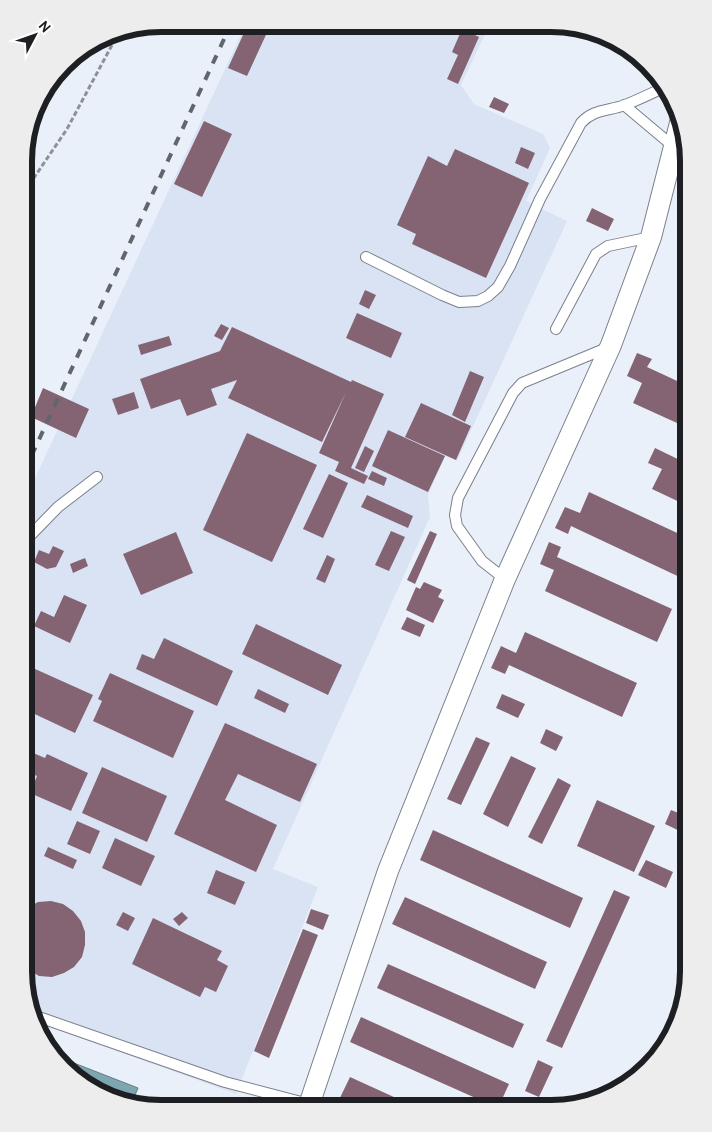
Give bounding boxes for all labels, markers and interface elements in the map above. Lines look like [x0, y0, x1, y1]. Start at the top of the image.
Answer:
north arrow [10, 10, 60, 60]
text: N [34, 18, 53, 37]

